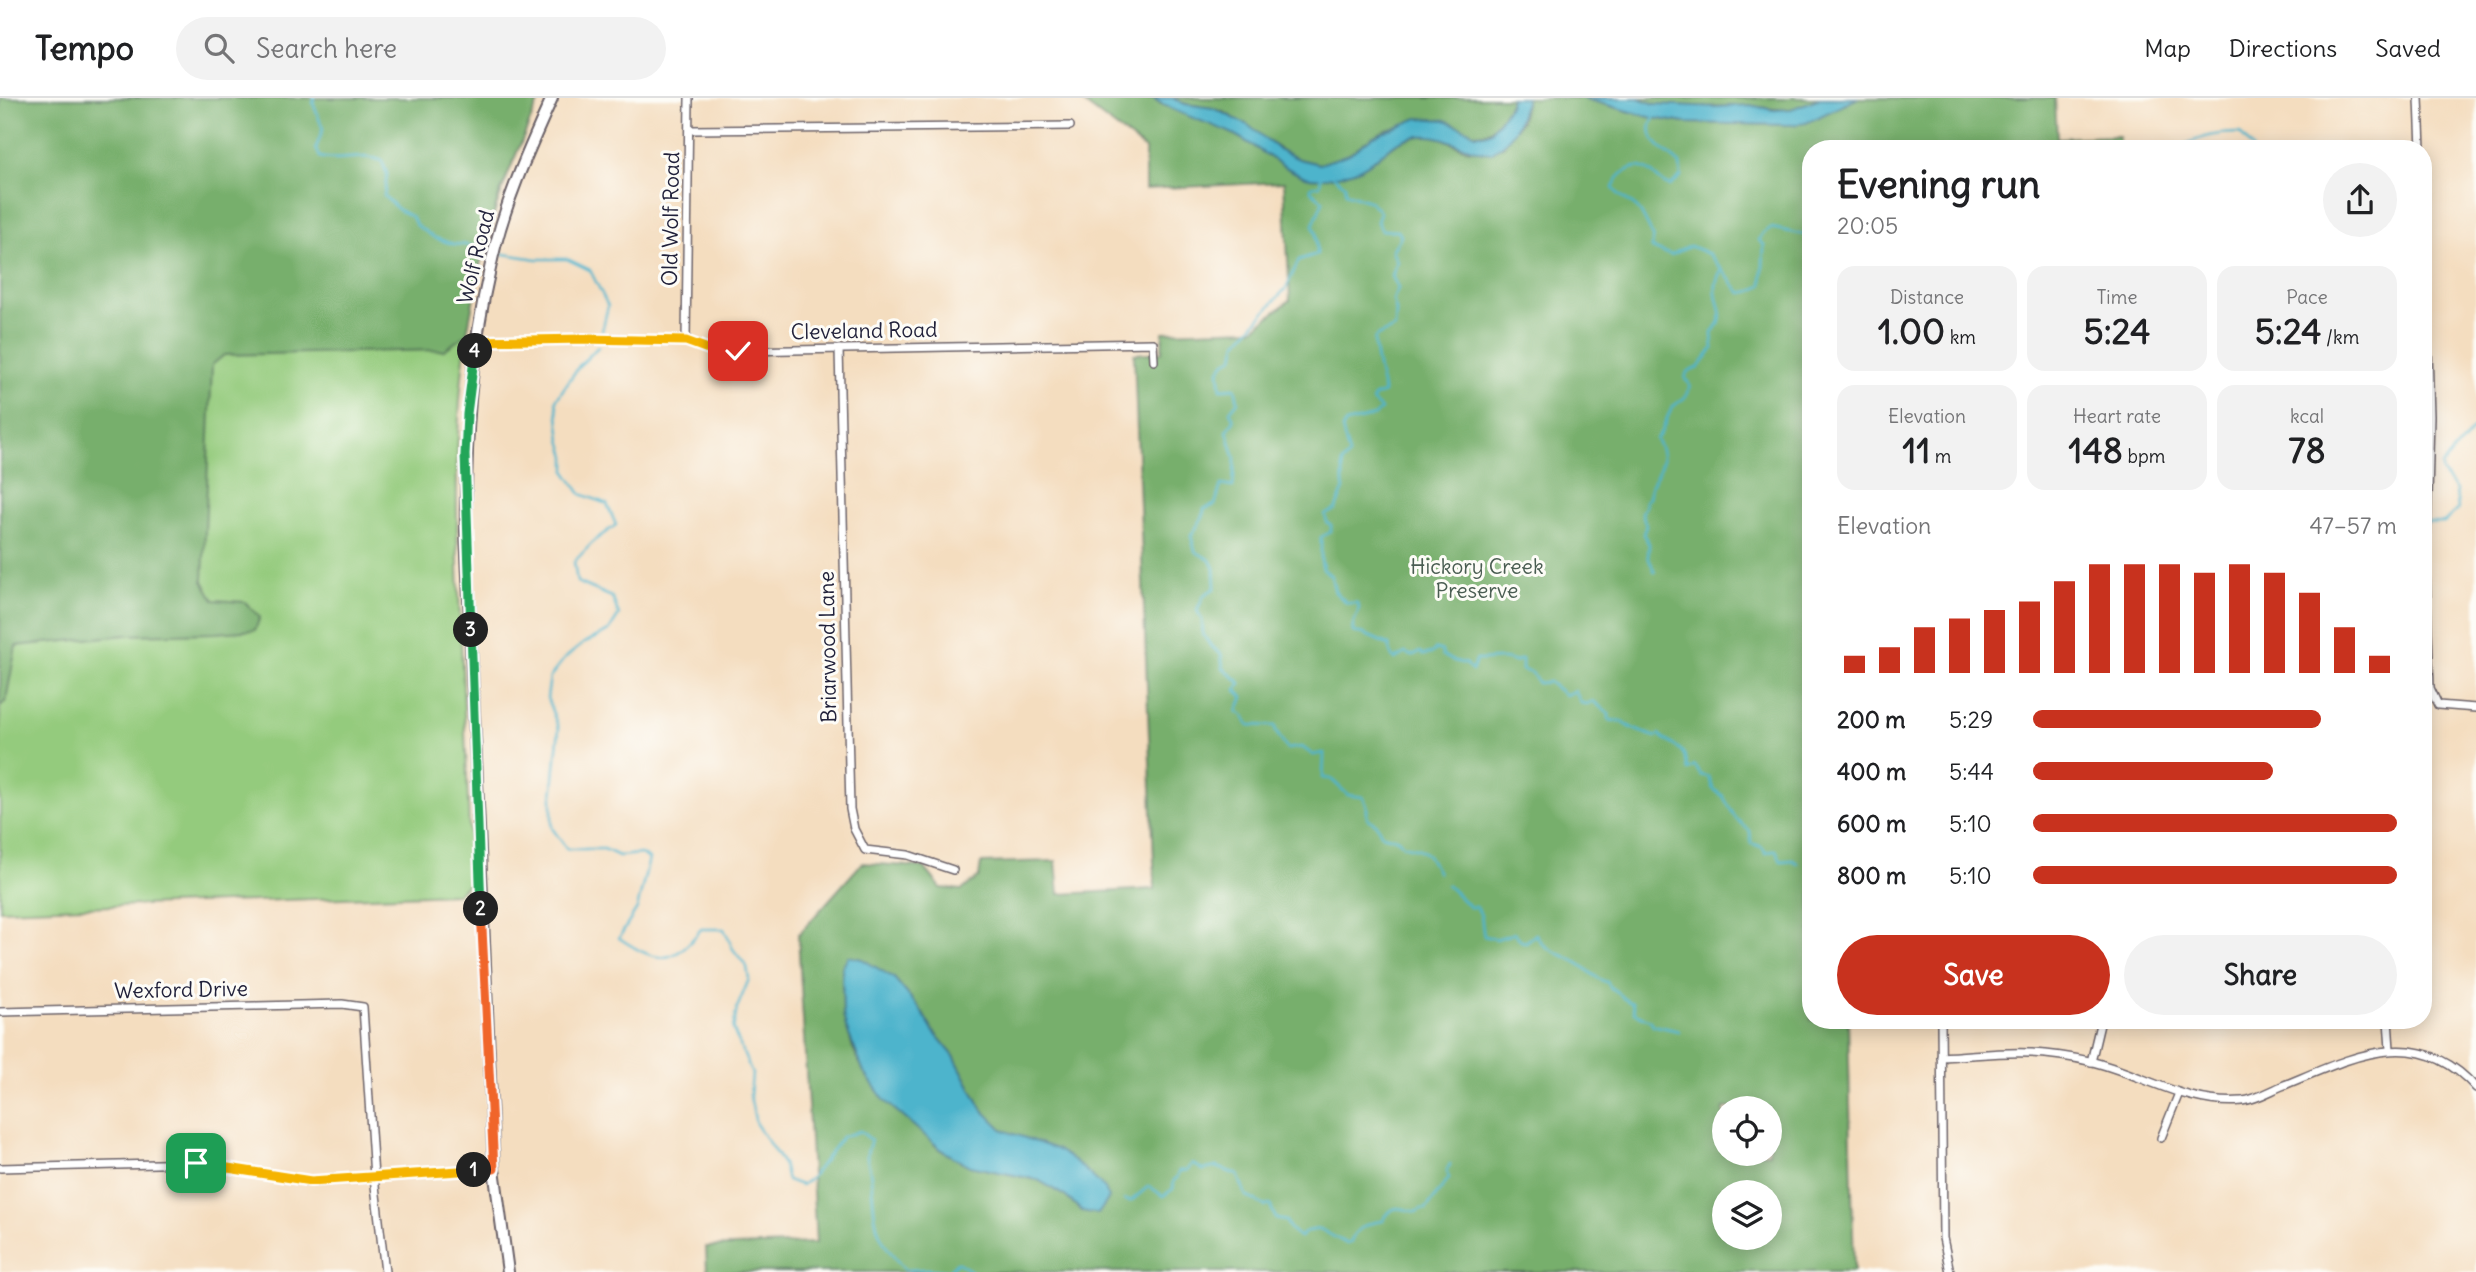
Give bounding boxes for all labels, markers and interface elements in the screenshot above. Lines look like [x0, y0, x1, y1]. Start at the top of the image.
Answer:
search box [176, 17, 666, 80]
text: Tempo [35, 27, 134, 69]
icon: search [200, 29, 238, 67]
text: Search here [256, 32, 397, 65]
text: Map [2144, 33, 2191, 63]
text: Directions [2229, 33, 2337, 63]
text: Saved [2375, 33, 2441, 63]
street label: Old Wolf Road [656, 152, 685, 286]
text: Evening run [1837, 161, 2040, 208]
button: share [2323, 163, 2397, 237]
street label: Wolf Road [451, 207, 500, 307]
text: 20:05 [1837, 211, 1898, 240]
text: Distance [1890, 285, 1964, 309]
text: Time [2096, 285, 2138, 309]
text: Pace [2286, 285, 2328, 309]
text: 1.00 [1878, 309, 1945, 353]
text: 5:24 [2084, 309, 2150, 353]
text: 5:24 [2255, 309, 2322, 353]
street label: Cleveland Road [790, 316, 938, 345]
pin [708, 321, 768, 381]
text: km [1945, 325, 1976, 349]
text: /km [2322, 325, 2359, 349]
icon: check [719, 332, 757, 370]
pin: 4 [458, 334, 492, 368]
text: 4 [469, 338, 480, 362]
text: Elevation [1888, 404, 1966, 428]
text: Heart rate [2073, 404, 2161, 428]
text: kcal [2290, 404, 2324, 428]
text: 11 [1903, 428, 1930, 472]
text: 148 [2069, 428, 2123, 472]
text: 78 [2288, 428, 2326, 472]
text: m [1930, 444, 1951, 468]
text: bpm [2123, 444, 2165, 468]
text: Elevation [1837, 511, 1931, 540]
text: 47–57 m [2309, 511, 2397, 540]
park label: Hickory Creek Preserve [1410, 553, 1544, 604]
street label: Briarwood Lane [813, 571, 842, 723]
pin: 3 [454, 612, 489, 648]
text: 3 [465, 617, 476, 641]
text: 200 m [1837, 705, 1906, 734]
text: 5:29 [1949, 705, 1993, 734]
text: 400 m [1837, 757, 1906, 786]
text: 5:44 [1949, 757, 1994, 786]
text: 600 m [1837, 809, 1906, 838]
text: 5:10 [1949, 809, 1992, 838]
text: 800 m [1837, 861, 1906, 890]
text: 5:10 [1949, 861, 1992, 890]
pin: 2 [463, 892, 498, 926]
text: 2 [475, 896, 486, 920]
button: Save [1837, 935, 2110, 1015]
button: Share [2124, 935, 2397, 1015]
street label: Wexford Drive [114, 975, 248, 1004]
map controls [1712, 1096, 1782, 1250]
button: locate [1712, 1096, 1782, 1166]
pin [166, 1133, 226, 1193]
icon: arrive [177, 1144, 215, 1182]
pin: 1 [456, 1152, 491, 1188]
text: 1 [470, 1157, 477, 1181]
button: layers [1712, 1180, 1782, 1250]

